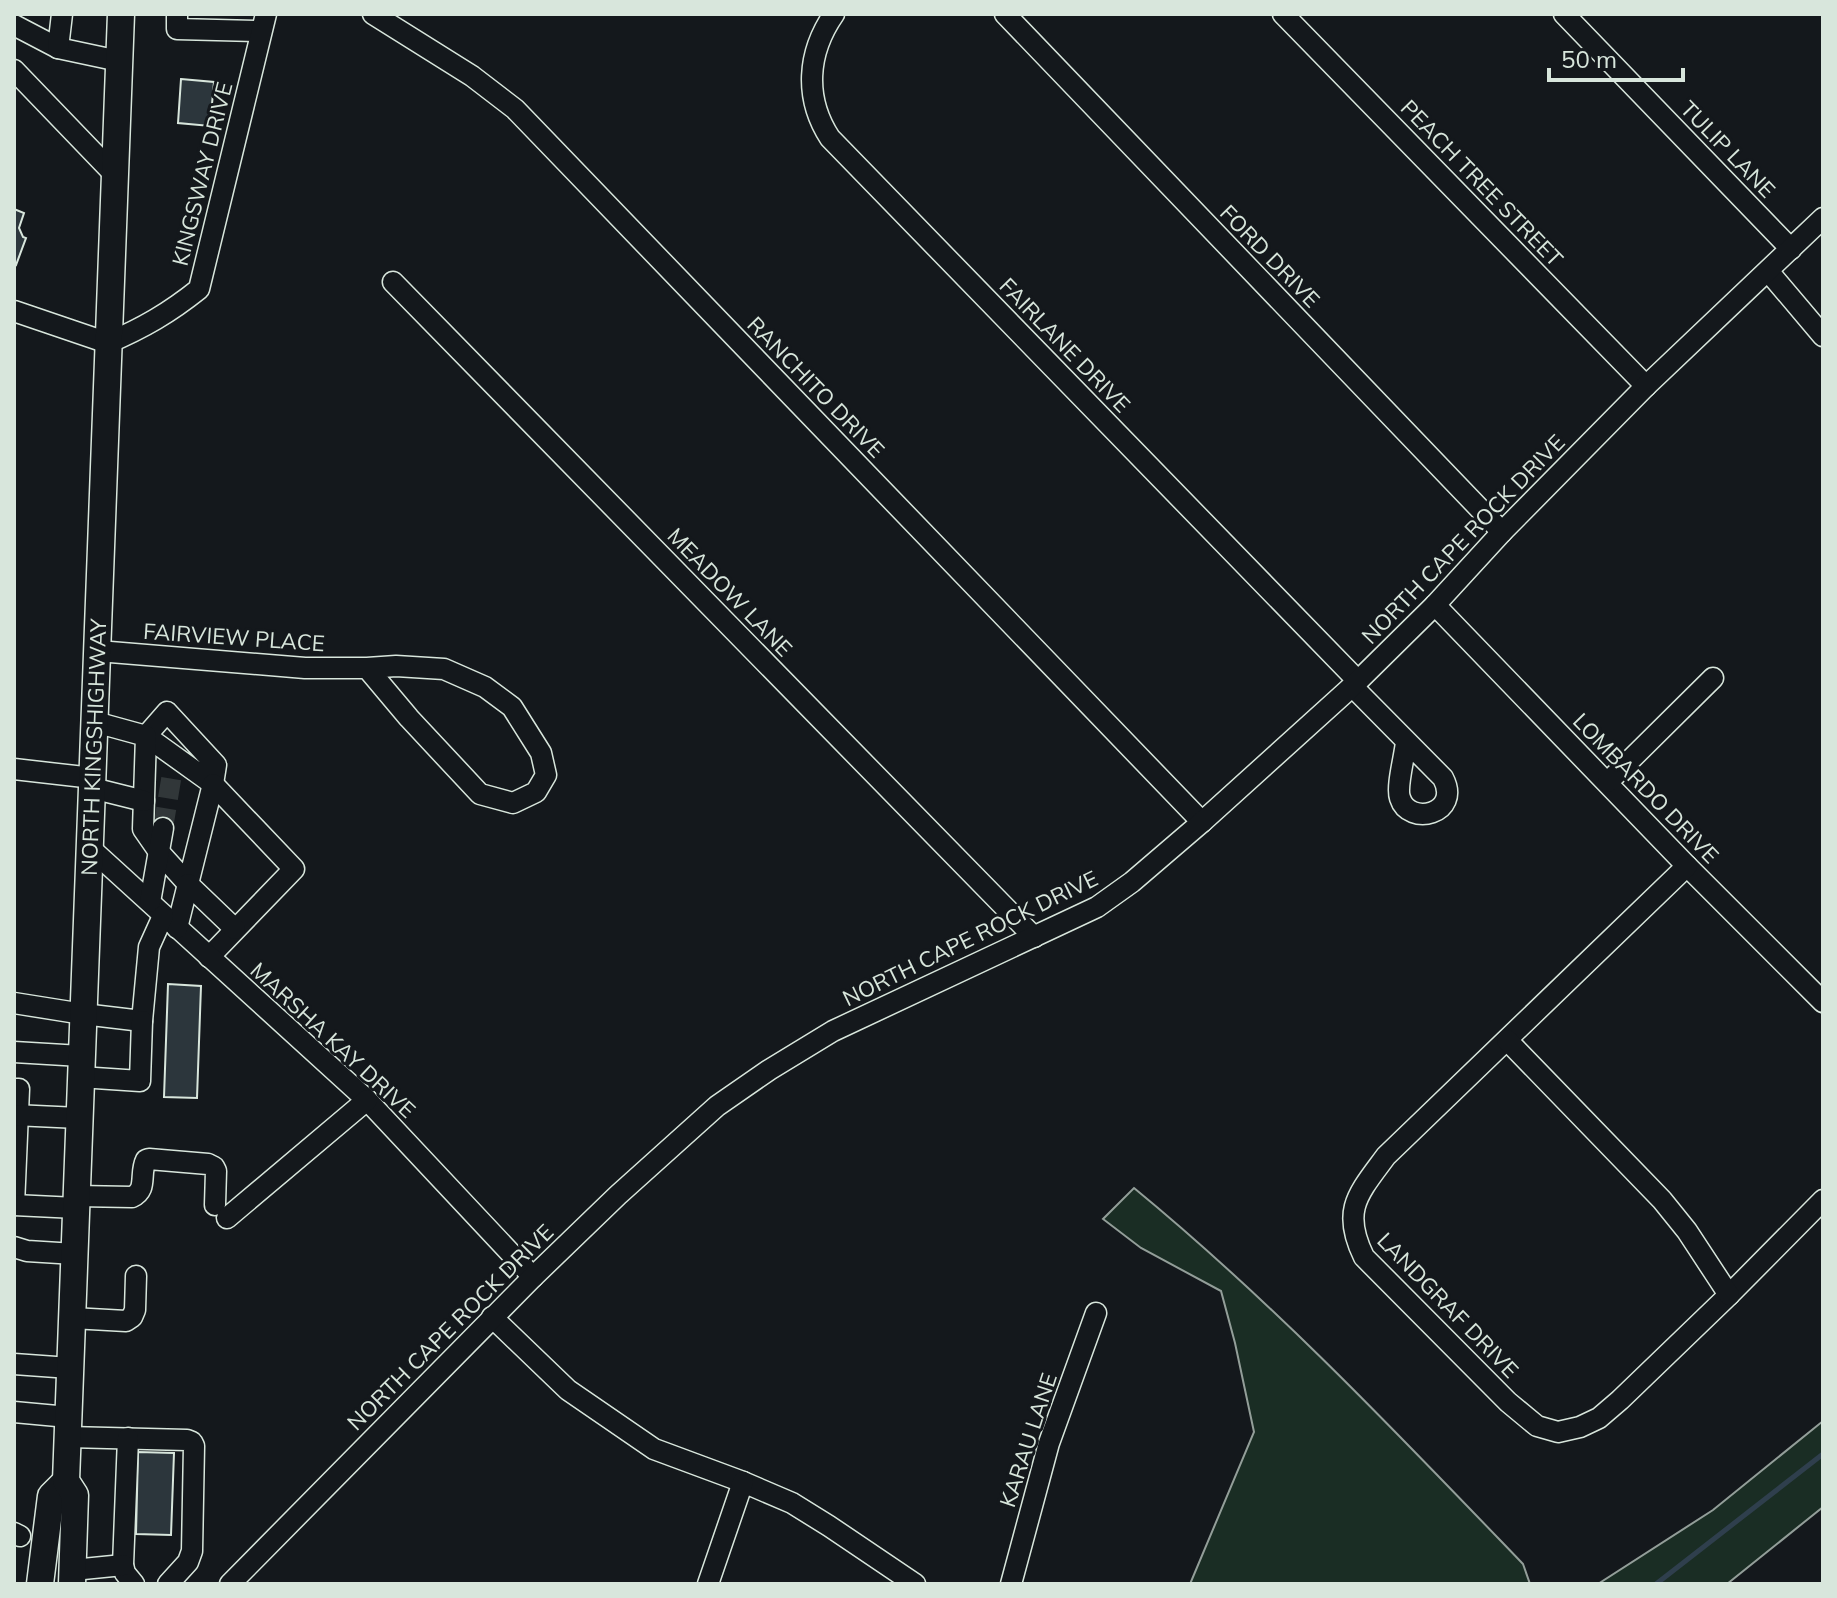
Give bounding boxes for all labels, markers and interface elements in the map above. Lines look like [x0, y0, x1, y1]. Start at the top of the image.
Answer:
scale bar [1549, 32, 1683, 82]
text: 50 m [1561, 44, 1617, 74]
street label: KINGSWAY DRIVE [166, 79, 238, 269]
street label: PEACH TREE STREET [1395, 94, 1569, 272]
street label: TULIP LANE [1675, 95, 1781, 203]
street label: FORD DRIVE [1214, 199, 1326, 313]
street label: FAIRLANE DRIVE [994, 272, 1136, 418]
street label: RANCHITO DRIVE [741, 310, 891, 464]
street label: NORTH CAPE ROCK DRIVE [1356, 428, 1570, 650]
street label: MEADOW LANE [662, 522, 798, 662]
street label: FAIRVIEW PLACE [142, 617, 326, 657]
street label: NORTH KINGSHIGHWAY [75, 618, 112, 876]
street label: LOMBARDO DRIVE [1567, 707, 1725, 869]
street label: NORTH CAPE ROCK DRIVE [838, 864, 1102, 1012]
street label: MARSHA KAY DRIVE [245, 956, 421, 1124]
street label: NORTH CAPE ROCK DRIVE [341, 1218, 559, 1436]
street label: LANDGRAF DRIVE [1371, 1226, 1525, 1384]
street label: KARAU LANE [993, 1369, 1063, 1511]

